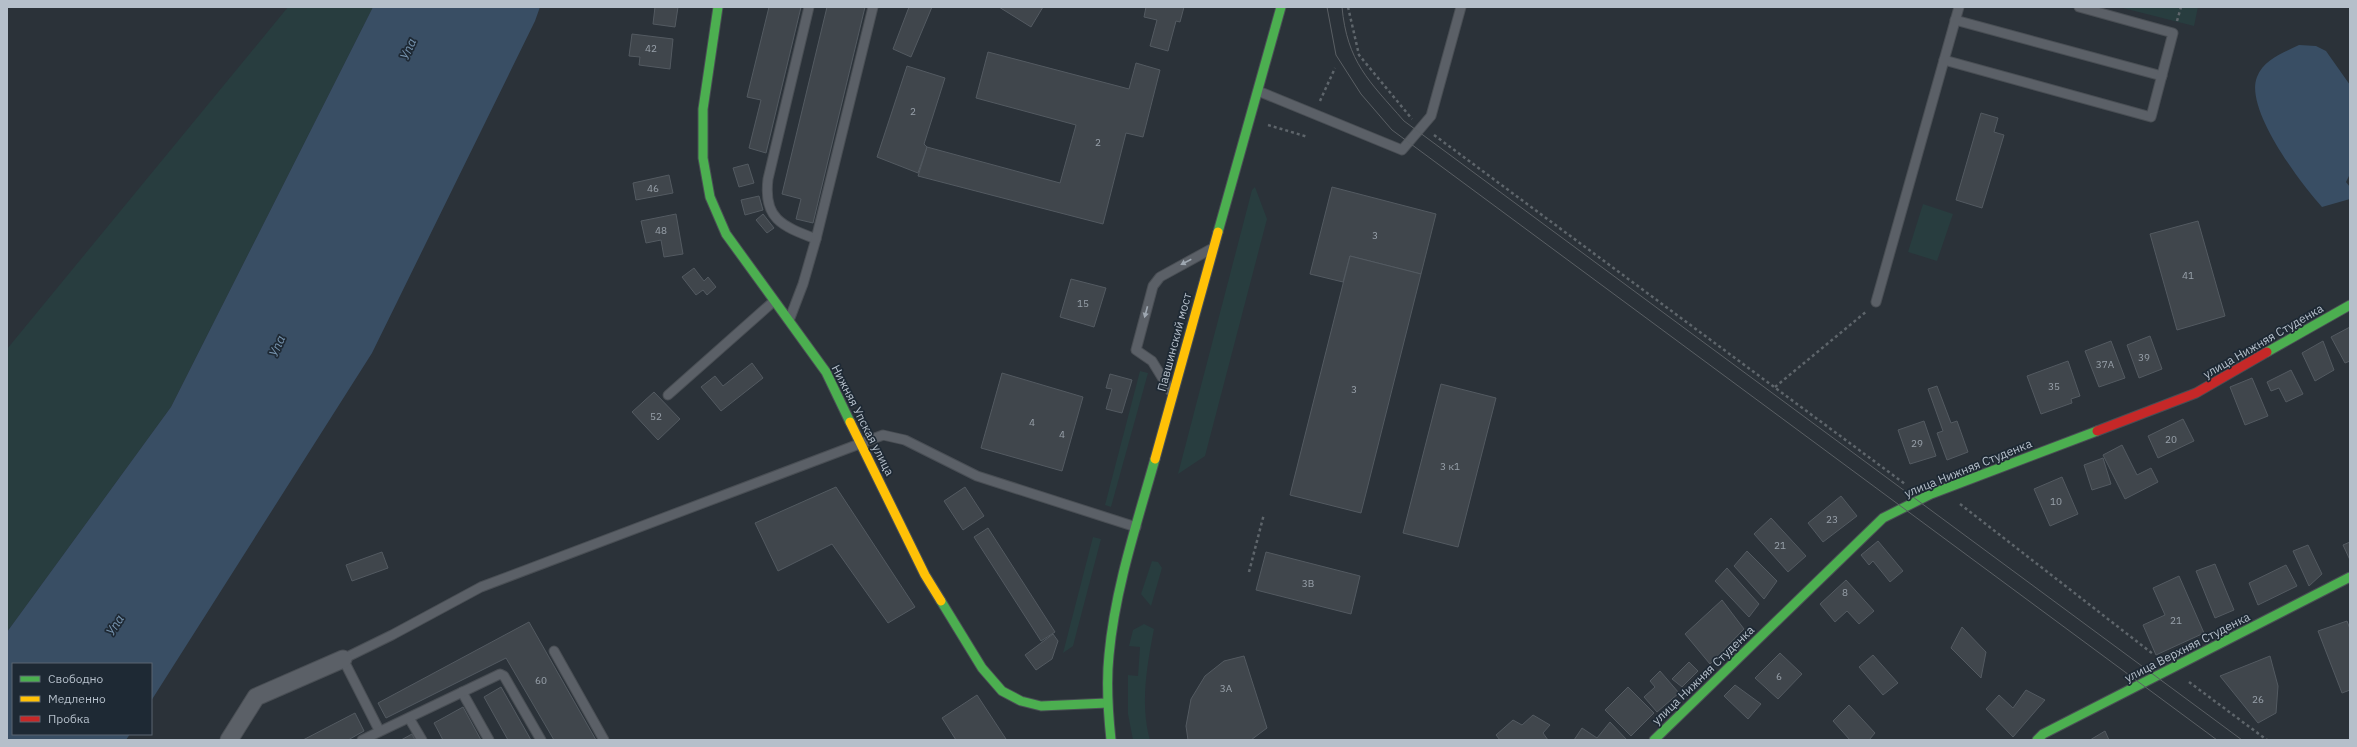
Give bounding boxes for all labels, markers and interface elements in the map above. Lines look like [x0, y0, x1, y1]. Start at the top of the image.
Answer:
water label: Упа [396, 36, 420, 62]
house number: 42 [645, 42, 657, 55]
house number: 2 [910, 105, 916, 118]
house number: 2 [1095, 136, 1101, 149]
house number: 46 [647, 182, 659, 195]
house number: 48 [655, 224, 667, 237]
house number: 3 [1372, 229, 1378, 242]
one-way arrow [1180, 259, 1191, 265]
house number: 41 [2182, 269, 2194, 282]
street label: Павшинский мост [1154, 291, 1194, 393]
house number: 15 [1077, 297, 1089, 310]
street label: улица Нижняя Cтуденкa [2200, 300, 2326, 382]
one-way arrow [1143, 306, 1149, 319]
water label: Упа [265, 333, 289, 359]
house number: 39 [2138, 351, 2150, 364]
house number: 37А [2096, 358, 2115, 371]
street label: Нижняя Упская улица [829, 362, 898, 479]
house number: 35 [2048, 380, 2060, 393]
house number: 3 [1351, 383, 1357, 396]
house number: 52 [650, 410, 662, 423]
house number: 4 [1029, 416, 1035, 429]
house number: 4 [1059, 428, 1065, 441]
house number: 20 [2165, 433, 2177, 446]
street label: улица Нижняя Cтуденкa [1902, 435, 2035, 501]
house number: 29 [1911, 437, 1923, 450]
house number: 3 к1 [1440, 460, 1460, 473]
house number: 10 [2050, 495, 2062, 508]
house number: 23 [1826, 513, 1838, 526]
house number: 21 [1774, 539, 1786, 552]
house number: 3В [1302, 577, 1314, 590]
house number: 8 [1842, 586, 1848, 599]
street label: улица Верхняя Студенка [2122, 609, 2253, 685]
water label: Упа [102, 611, 128, 639]
house number: 21 [2170, 614, 2182, 627]
street label: улица Нижняя Cтуденкa [1649, 622, 1758, 728]
legend [12, 663, 152, 735]
house number: 6 [1776, 670, 1782, 683]
text: Свободно [48, 671, 104, 686]
house number: 60 [535, 674, 547, 687]
house number: 3А [1220, 682, 1233, 695]
text: Медленно [48, 691, 106, 706]
house number: 26 [2252, 693, 2264, 706]
text: Пробка [48, 711, 90, 726]

